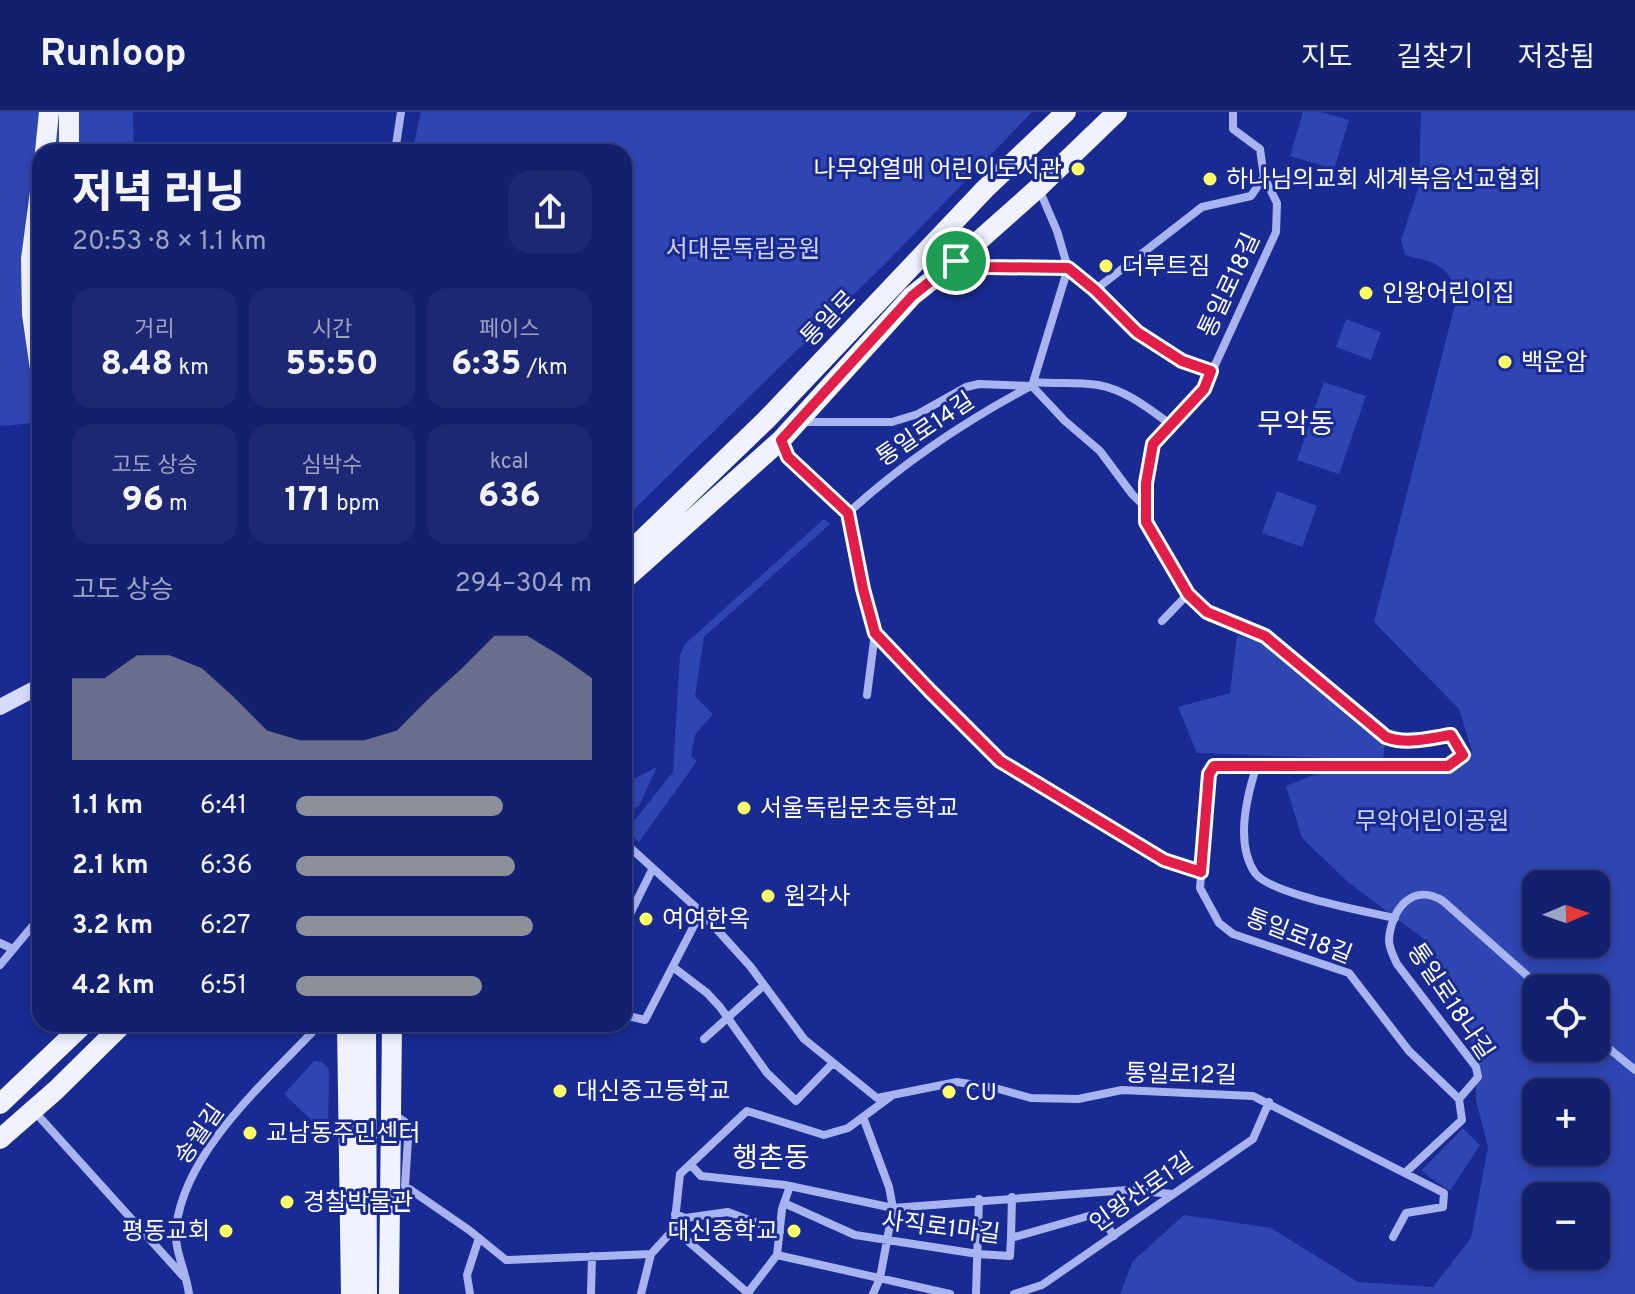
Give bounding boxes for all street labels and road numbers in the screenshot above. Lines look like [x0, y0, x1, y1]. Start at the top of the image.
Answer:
street label: 통일로18길 [1194, 229, 1268, 343]
street label: 통일로 [796, 285, 863, 354]
street label: 통일로14길 [871, 387, 981, 474]
street label: 통일로18길 [1241, 904, 1356, 972]
street label: 통일로18나길 [1399, 938, 1499, 1066]
street label: 통일로12길 [1125, 1060, 1237, 1092]
street label: 송월길 [169, 1099, 232, 1171]
street label: 인왕산로1길 [1085, 1147, 1200, 1240]
street label: 사직로1마길 [880, 1207, 1002, 1251]

